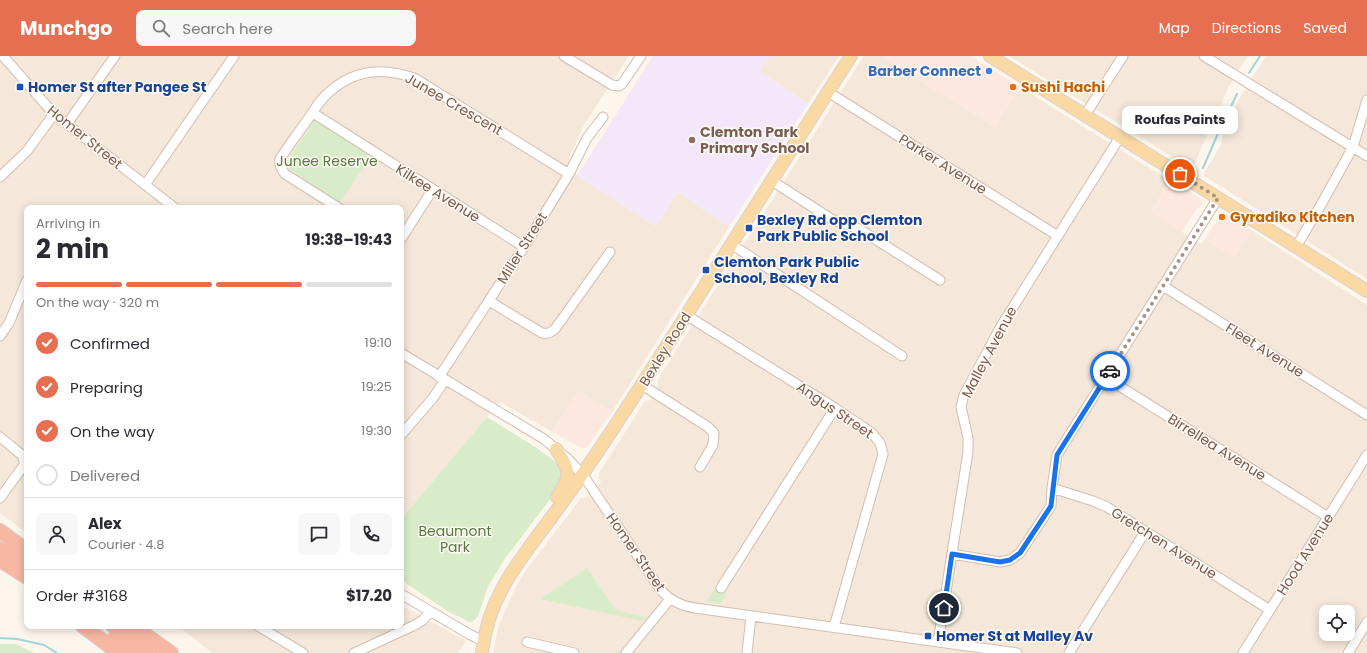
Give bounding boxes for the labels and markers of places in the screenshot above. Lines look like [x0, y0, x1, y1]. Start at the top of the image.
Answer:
place label: Barber Connect [868, 61, 981, 81]
marker: Barber Connect [984, 66, 994, 76]
place label: Homer St after Pangee St [28, 77, 207, 97]
place label: Sushi Hachi [1021, 77, 1105, 97]
marker: Homer St after Pangee St [15, 82, 25, 92]
marker: Sushi Hachi [1008, 82, 1018, 92]
callout: Roufas Paints [1122, 106, 1238, 134]
place label: Clemton Park Primary School [700, 122, 809, 158]
marker: Clemton Park Primary School [687, 135, 697, 145]
pin [1163, 157, 1197, 191]
place label: Gyradiko Kitchen [1230, 207, 1355, 227]
place label: Bexley Rd opp Clemton Park Public School [757, 210, 922, 246]
marker: Gyradiko Kitchen [1217, 212, 1227, 222]
marker: Bexley Rd opp Clemton Park Public School [744, 223, 754, 233]
place label: Clemton Park Public School, Bexley Rd [714, 252, 860, 288]
marker: Clemton Park Public School, Bexley Rd [701, 265, 711, 275]
pin [927, 591, 961, 625]
place label: Homer St at Malley Av [936, 626, 1093, 646]
marker: Homer St at Malley Av [923, 631, 933, 641]

